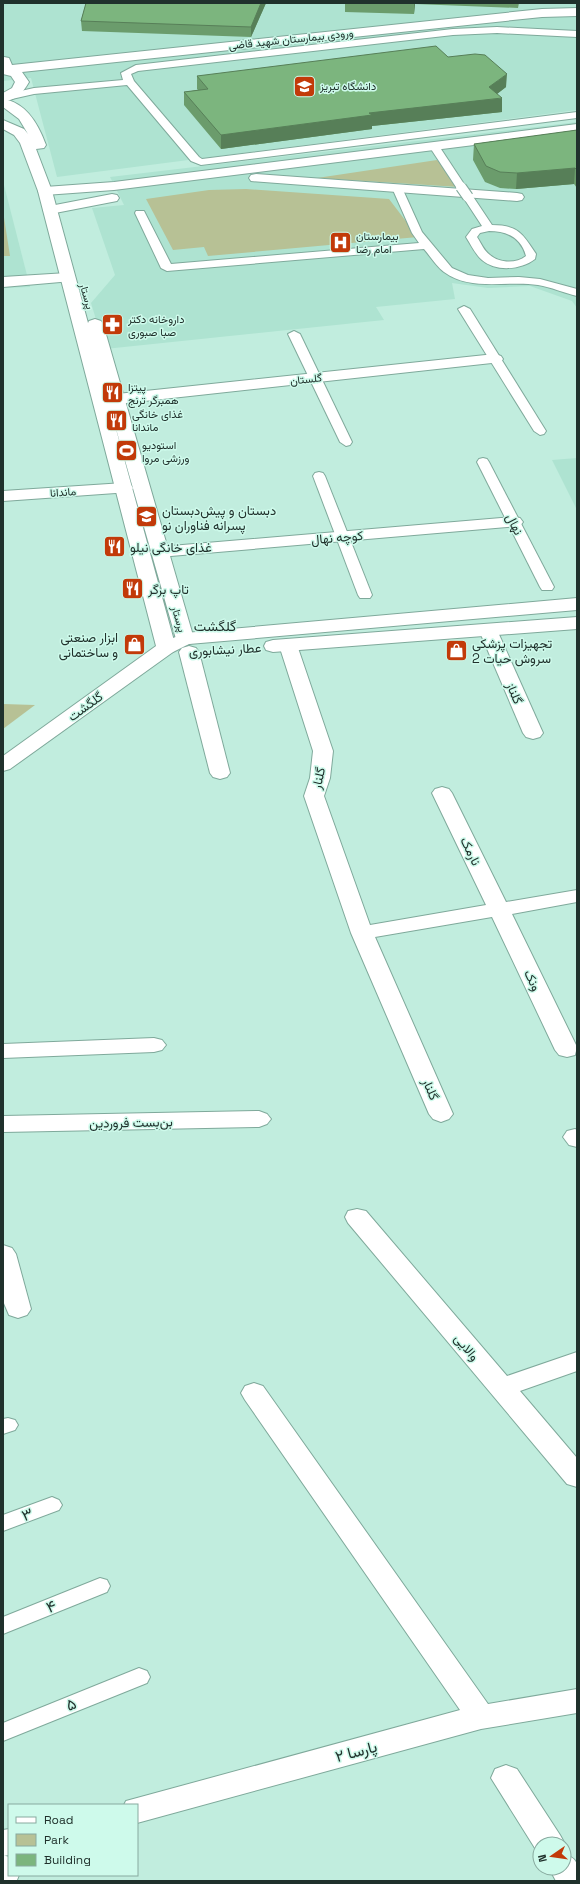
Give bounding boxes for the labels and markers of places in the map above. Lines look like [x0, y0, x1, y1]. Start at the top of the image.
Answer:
school or university icon: دانشگاه تبریز [292, 73, 318, 99]
place label: دانشگاه تبریز [319, 79, 376, 93]
hospital icon: بیمارستان امام رضا [327, 229, 353, 255]
place label: بیمارستان امام رضا [356, 229, 399, 257]
pharmacy icon: داروخانه دکتر صبا صبوری [100, 312, 126, 338]
place label: داروخانه دکتر صبا صبوری [127, 312, 184, 339]
restaurant icon: پیتزا همبرگر ترنج [99, 380, 125, 406]
place label: پیتزا همبرگر ترنج [128, 380, 179, 408]
restaurant icon: غذای خانگی ماندانا [104, 407, 130, 433]
place label: غذای خانگی ماندانا [132, 407, 183, 434]
sports icon: استودیو ورزشی مروا [113, 438, 139, 464]
place label: استودیو ورزشی مروا [142, 438, 190, 465]
place label: دبستان و پیش‌دبستان پسرانه فناوران نو [162, 502, 276, 535]
school or university icon: دبستان و پیش‌دبستان پسرانه فناوران نو [134, 504, 160, 530]
restaurant icon: غذای خانگی نیلو [101, 534, 127, 560]
place label: غذای خانگی نیلو [130, 539, 212, 556]
restaurant icon: تاپ برگر [119, 576, 145, 602]
place label: تاپ برگر [147, 581, 189, 599]
place label: ابزار صنعتی و ساختمانی [59, 629, 118, 661]
shop icon: ابزار صنعتی و ساختمانی [121, 631, 147, 657]
place label: تجهیزات پزشکی سروش حیات 2 [472, 635, 552, 667]
shop icon: تجهیزات پزشکی سروش حیات 2 [444, 637, 470, 663]

